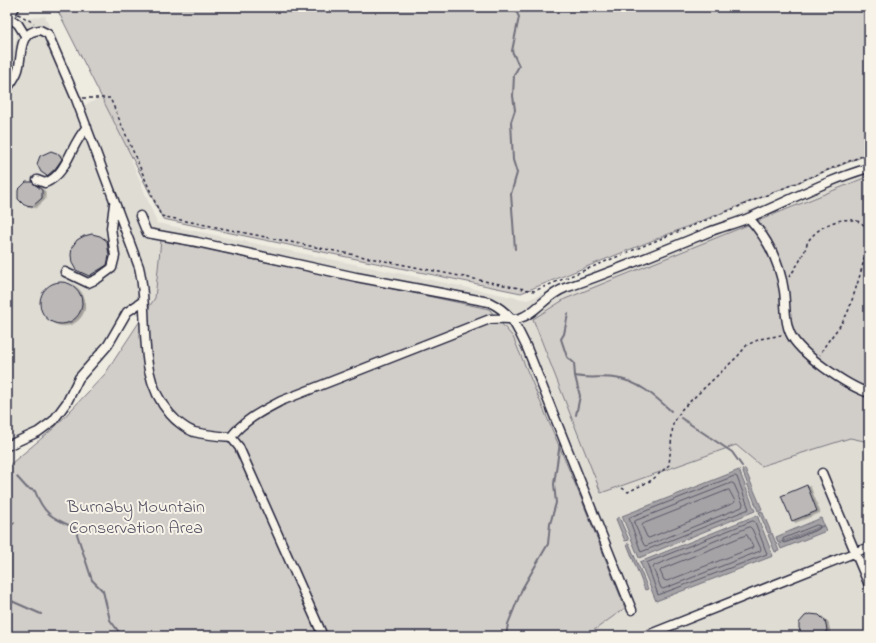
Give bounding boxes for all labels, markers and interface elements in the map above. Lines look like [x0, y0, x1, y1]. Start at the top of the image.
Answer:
park label: Burnaby Mountain Conservation Area [66, 495, 205, 542]

